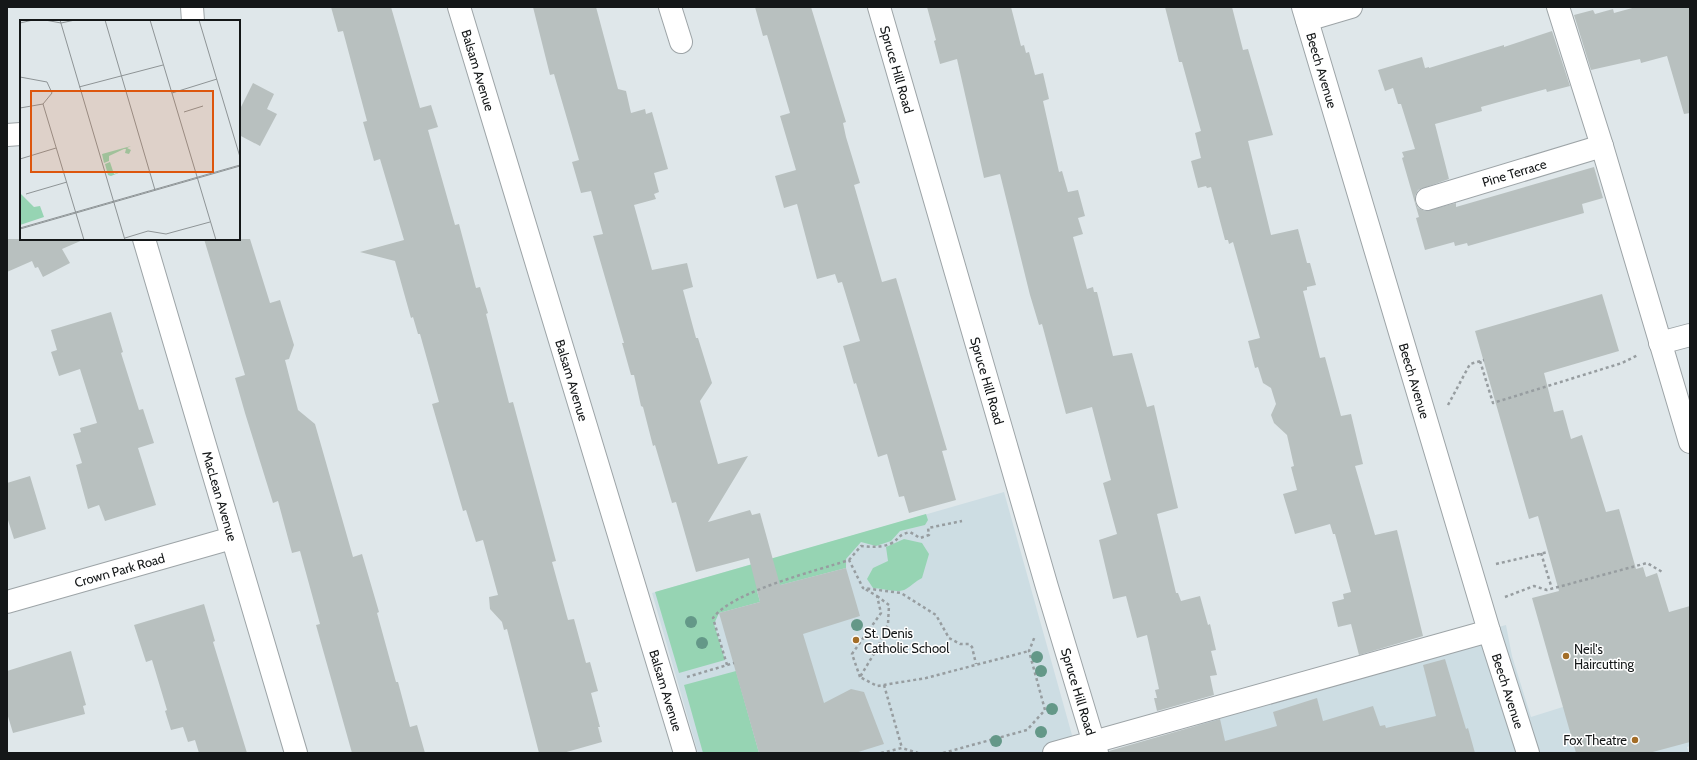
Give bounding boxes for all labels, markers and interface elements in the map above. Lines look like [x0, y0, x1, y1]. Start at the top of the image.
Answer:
inset map [20, 20, 240, 240]
street label: Spruce Hill Road [877, 24, 917, 115]
street label: Balsam Avenue [458, 27, 498, 113]
street label: Beech Avenue [1303, 30, 1341, 110]
street label: Pine Terrace [1480, 155, 1549, 190]
street label: Spruce Hill Road [967, 335, 1007, 426]
street label: Balsam Avenue [552, 338, 592, 423]
street label: Beech Avenue [1396, 341, 1433, 421]
street label: MacLean Avenue [199, 449, 241, 543]
street label: Crown Park Road [73, 550, 167, 590]
place label: St. Denis Catholic School [864, 625, 949, 656]
marker: St. Denis Catholic School [851, 635, 861, 645]
place label: Neil's Haircutting [1574, 641, 1634, 672]
street label: Spruce Hill Road [1058, 646, 1099, 737]
street label: Balsam Avenue [646, 648, 686, 733]
street label: Beech Avenue [1489, 651, 1528, 731]
marker: Neil's Haircutting [1561, 651, 1571, 661]
place label: Fox Theatre [1563, 732, 1627, 748]
marker: Fox Theatre [1630, 735, 1640, 745]

